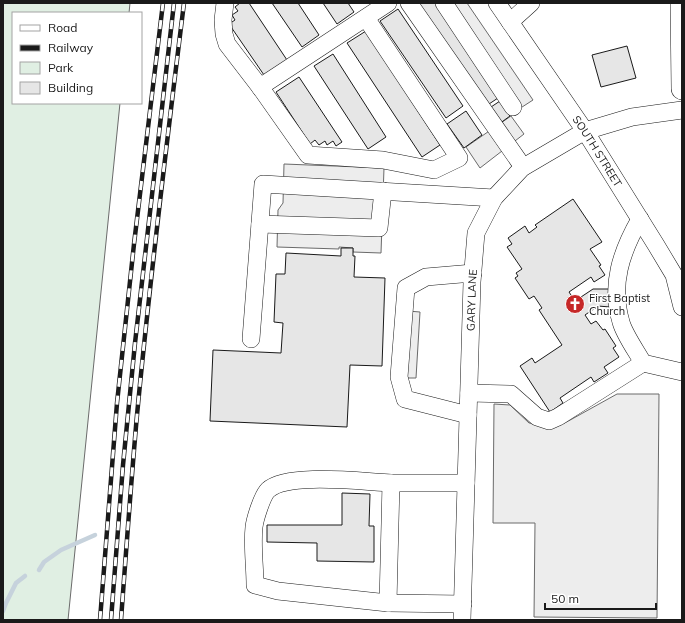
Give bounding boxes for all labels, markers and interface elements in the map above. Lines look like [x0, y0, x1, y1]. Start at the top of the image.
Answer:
legend [12, 12, 142, 104]
text: Road [48, 20, 77, 35]
text: Railway [48, 40, 94, 55]
text: Park [48, 60, 74, 75]
text: Building [48, 80, 93, 95]
street label: SOUTH STREET [569, 113, 625, 190]
street label: GARY LANE [464, 269, 480, 331]
place label: First Baptist Church [589, 291, 650, 318]
church icon: First Baptist Church [564, 293, 586, 315]
scale bar [545, 585, 656, 611]
text: 50 m [551, 591, 579, 606]

